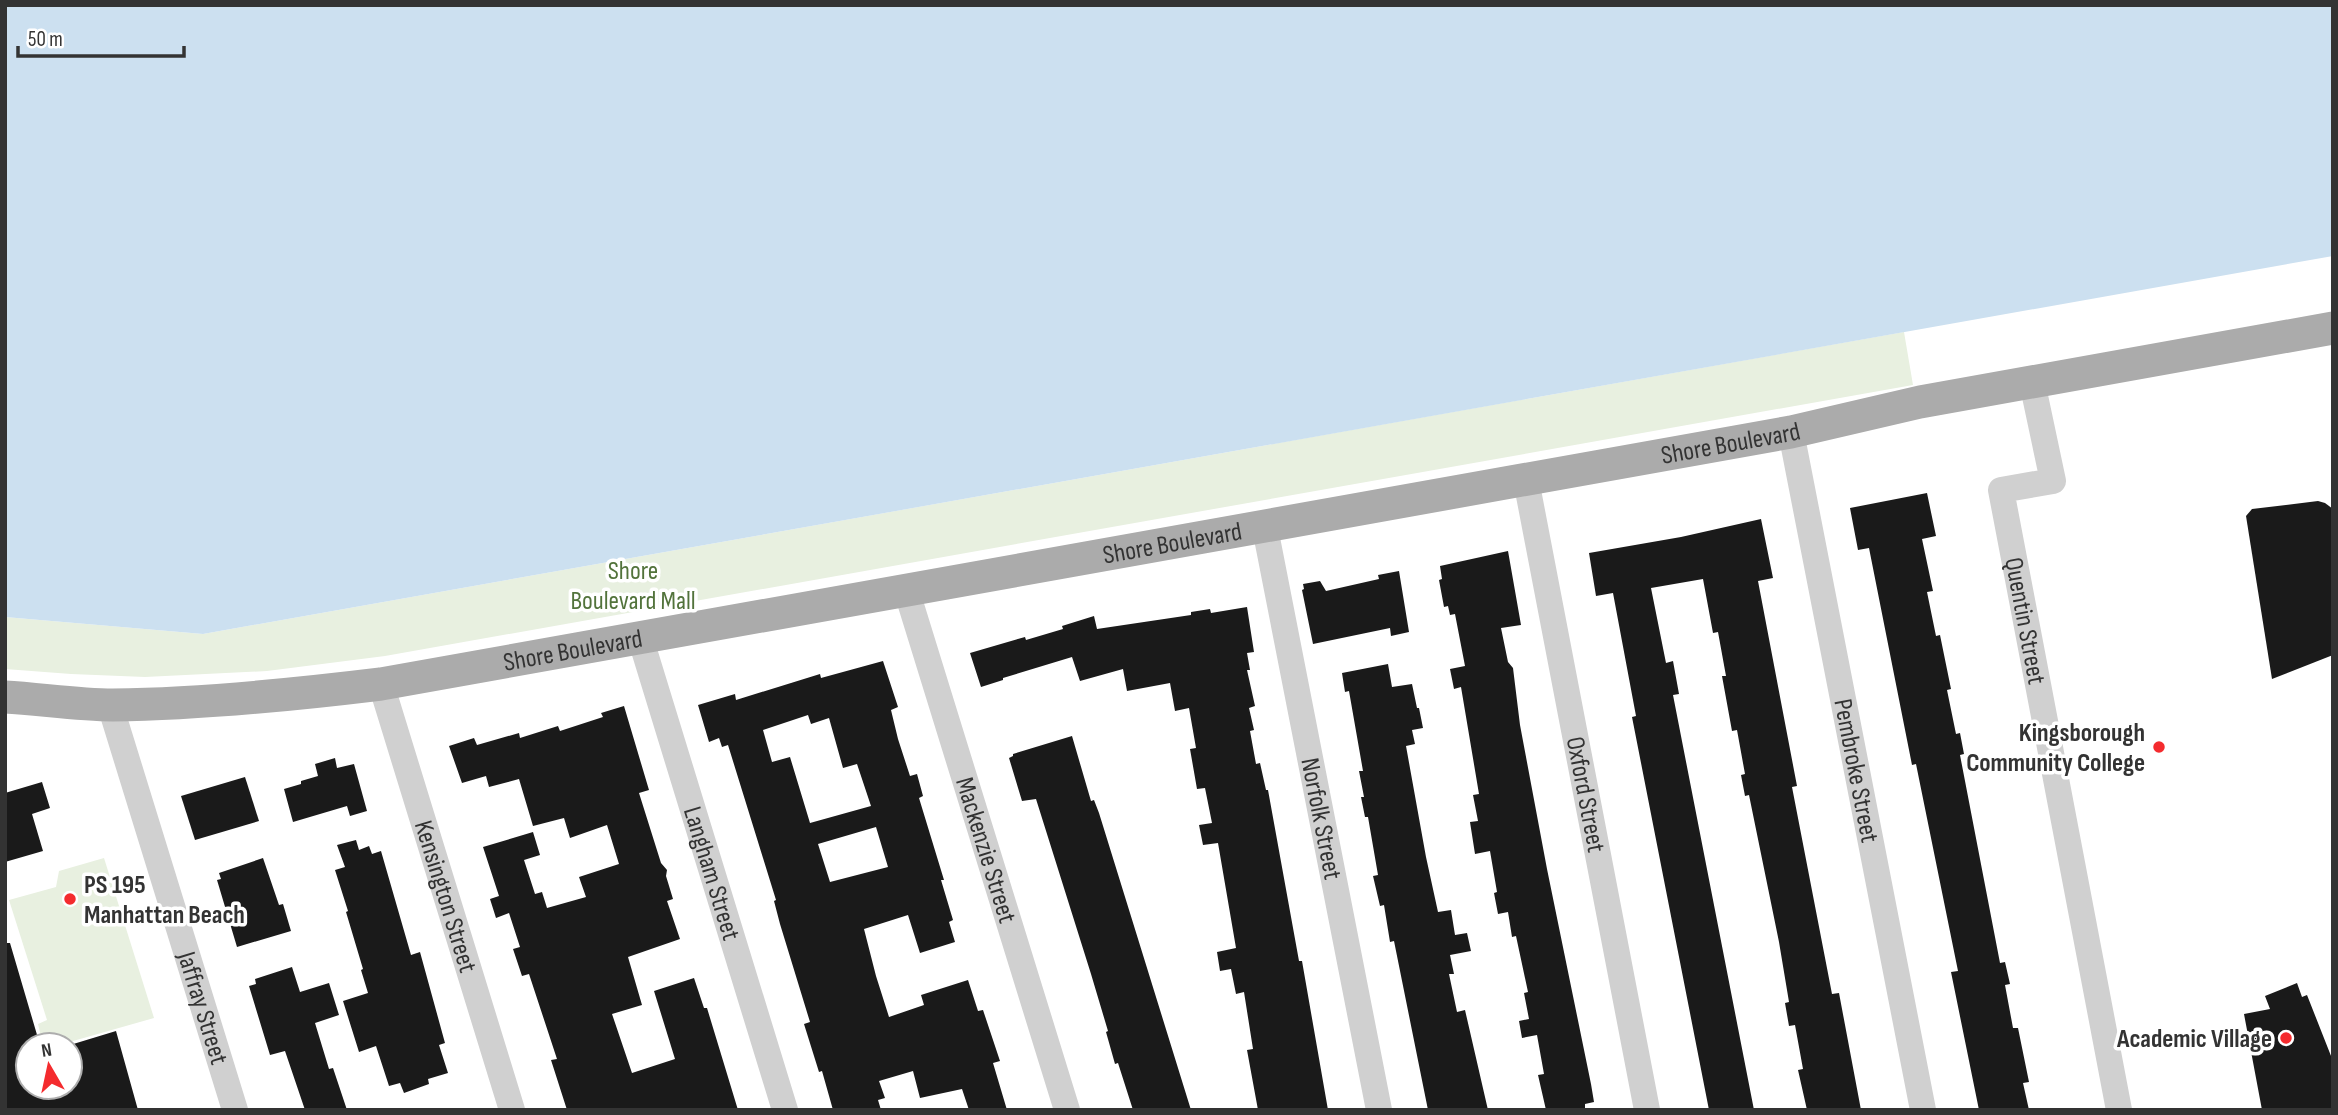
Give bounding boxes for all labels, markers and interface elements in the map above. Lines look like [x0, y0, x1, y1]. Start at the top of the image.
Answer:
scale bar [18, 14, 184, 58]
text: 50 m [28, 27, 63, 52]
street label: Shore Boulevard [1659, 416, 1803, 472]
street label: Shore Boulevard [1100, 516, 1244, 572]
street label: Quentin Street [1997, 555, 2052, 687]
park label: Shore Boulevard Mall [570, 556, 696, 617]
street label: Shore Boulevard [501, 624, 645, 679]
street label: Pembroke Street [1826, 696, 1885, 846]
place label: Kingsborough Community College [1966, 718, 2145, 779]
street label: Oxford Street [1559, 734, 1611, 855]
marker: Kingsborough Community College [2151, 739, 2167, 755]
street label: Norfolk Street [1293, 755, 1348, 882]
street label: Mackenzie Street [948, 774, 1022, 927]
street label: Langham Street [676, 803, 746, 944]
street label: Kensington Street [407, 817, 483, 976]
place label: PS 195 Manhattan Beach [84, 870, 245, 931]
marker: PS 195 Manhattan Beach [62, 891, 78, 907]
street label: Jaffray Street [170, 947, 234, 1069]
place label: Academic Village [2116, 1024, 2272, 1055]
marker: Academic Village [2278, 1030, 2294, 1046]
north arrow [14, 1031, 84, 1101]
text: N [40, 1039, 53, 1063]

